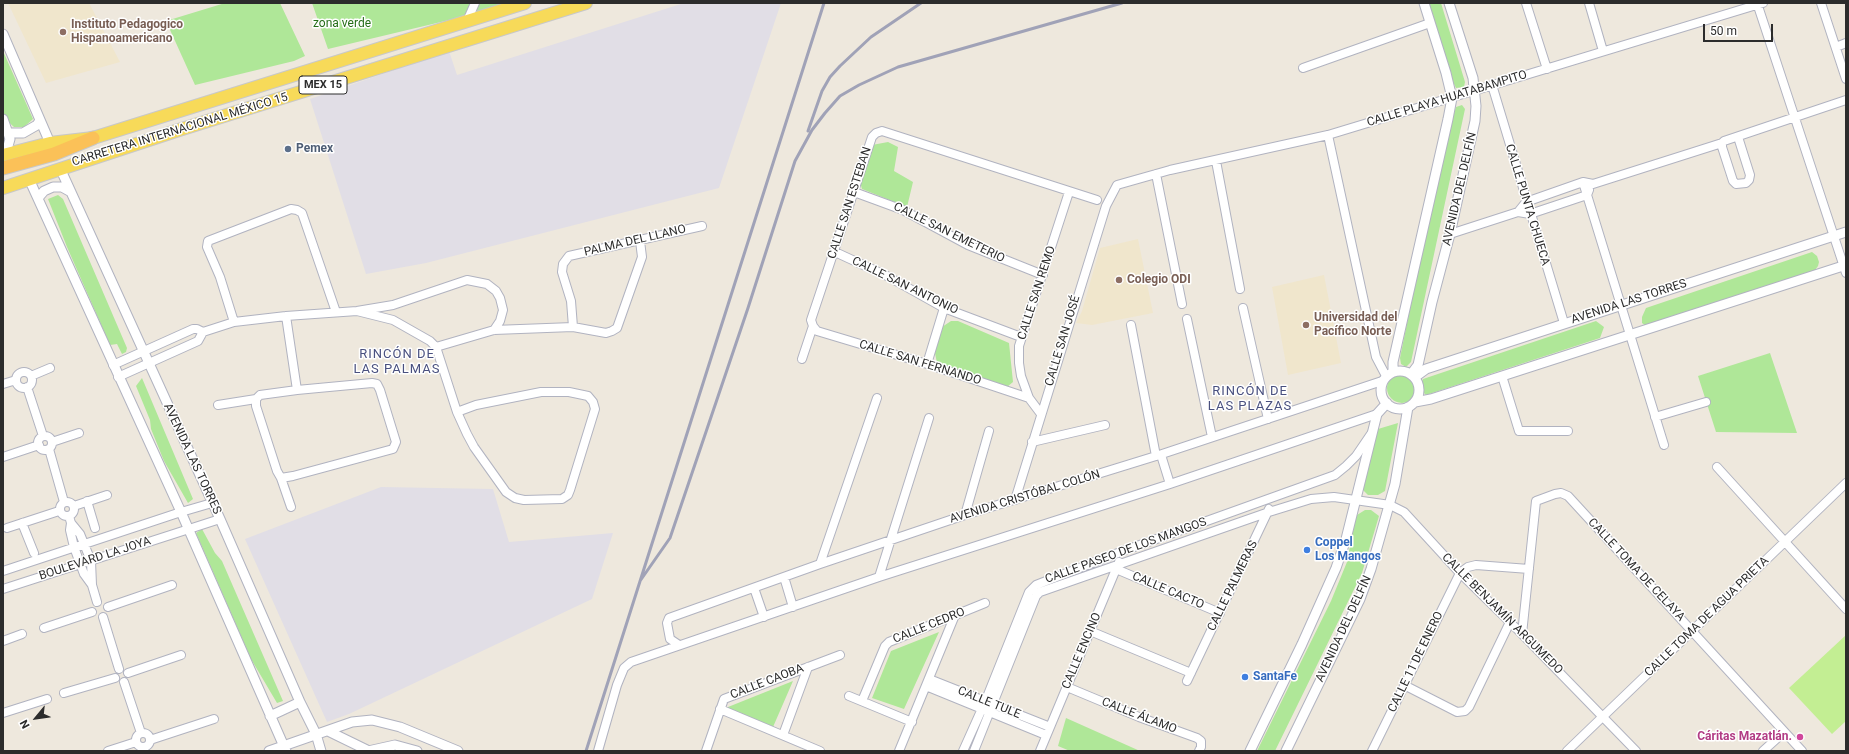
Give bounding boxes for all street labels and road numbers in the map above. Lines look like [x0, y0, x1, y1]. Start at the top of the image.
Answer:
street label: CALLE PLAYA HUATABAMPITO [1365, 68, 1529, 130]
road number: MEX 15 [299, 76, 347, 94]
street label: CARRETERA INTERNACIONAL MÉXICO 15 [70, 90, 290, 170]
street label: AVENIDA DEL DELFÍN [1440, 131, 1480, 247]
street label: CALLE PUNTA CHUECA [1502, 143, 1552, 267]
street label: CALLE SAN ESTEBAN [825, 145, 875, 261]
street label: CALLE SAN EMETERIO [891, 200, 1007, 266]
street label: PALMA DEL LLANO [583, 222, 687, 260]
street label: CALLE SAN REMO [1015, 244, 1059, 342]
street label: CALLE SAN ANTONIO [850, 254, 960, 318]
street label: AVENIDA LAS TORRES [1569, 277, 1689, 327]
street label: CALLE SAN JOSÉ [1042, 294, 1084, 388]
street label: CALLE SAN FERNANDO [857, 338, 983, 388]
street label: AVENIDA LAS TORRES [160, 401, 224, 517]
street label: AVENIDA CRISTÓBAL COLÓN [948, 467, 1102, 527]
street label: CALLE PASEO DE LOS MANGOS [1043, 515, 1209, 587]
street label: CALLE TOMA DE CELAYA [1584, 515, 1688, 625]
street label: BOULEVARD LA JOYA [37, 534, 153, 584]
street label: CALLE PALMERAS [1205, 538, 1261, 634]
street label: CALLE BENJAMÍN ARGUMEDO [1438, 550, 1566, 678]
street label: CALLE TOMA DE AGUA PRIETA [1642, 554, 1772, 680]
street label: CALLE CACTO [1130, 569, 1206, 613]
street label: AVENIDA DEL DELFÍN [1313, 573, 1375, 685]
street label: CALLE CEDRO [891, 605, 967, 647]
street label: CALLE 11 DE ENERO [1385, 609, 1447, 715]
street label: CALLE ENCINO [1059, 611, 1105, 691]
street label: CALLE CAOBA [728, 661, 806, 703]
street label: CALLE TULE [955, 684, 1023, 722]
street label: CALLE ÁLAMO [1099, 695, 1179, 737]

